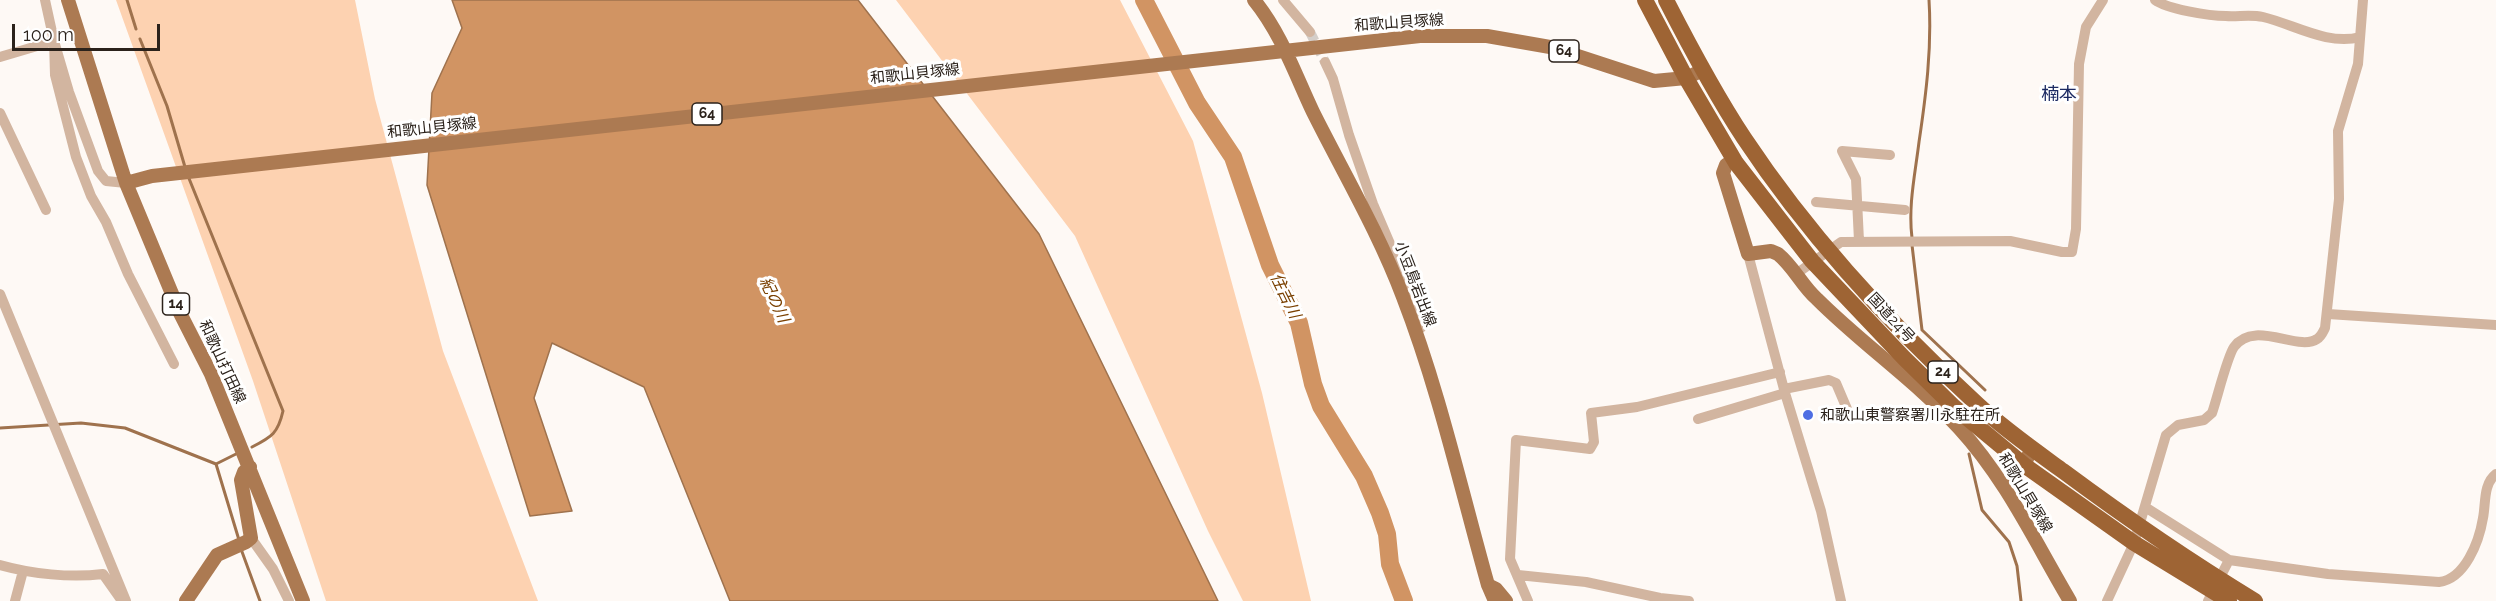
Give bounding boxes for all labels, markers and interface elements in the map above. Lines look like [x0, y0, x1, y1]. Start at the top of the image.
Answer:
street label: 和歌山貝塚線 [1353, 11, 1445, 35]
scale bar [15, 12, 164, 50]
text: 100 m [23, 24, 74, 45]
road number: 64 [1549, 40, 1579, 62]
street label: 和歌山貝塚線 [869, 60, 961, 88]
district label: 楠本 [2041, 84, 2077, 106]
road number: 64 [692, 103, 722, 125]
street label: 和歌山貝塚線 [386, 114, 478, 142]
street label: 小豆島岩出線 [1390, 239, 1440, 329]
water label: 住吉川 [1266, 270, 1304, 322]
water label: 紀の川 [755, 274, 793, 326]
street label: 国道24号 [1864, 290, 1918, 346]
road number: 14 [162, 293, 190, 315]
street label: 和歌山打田線 [195, 317, 249, 407]
road number: 24 [1928, 361, 1958, 383]
place label: 和歌山東警察署川永駐在所 [1820, 406, 2000, 424]
marker: 和歌山東警察署川永駐在所 [1801, 408, 1815, 422]
street label: 和歌山貝塚線 [1994, 450, 2056, 536]

